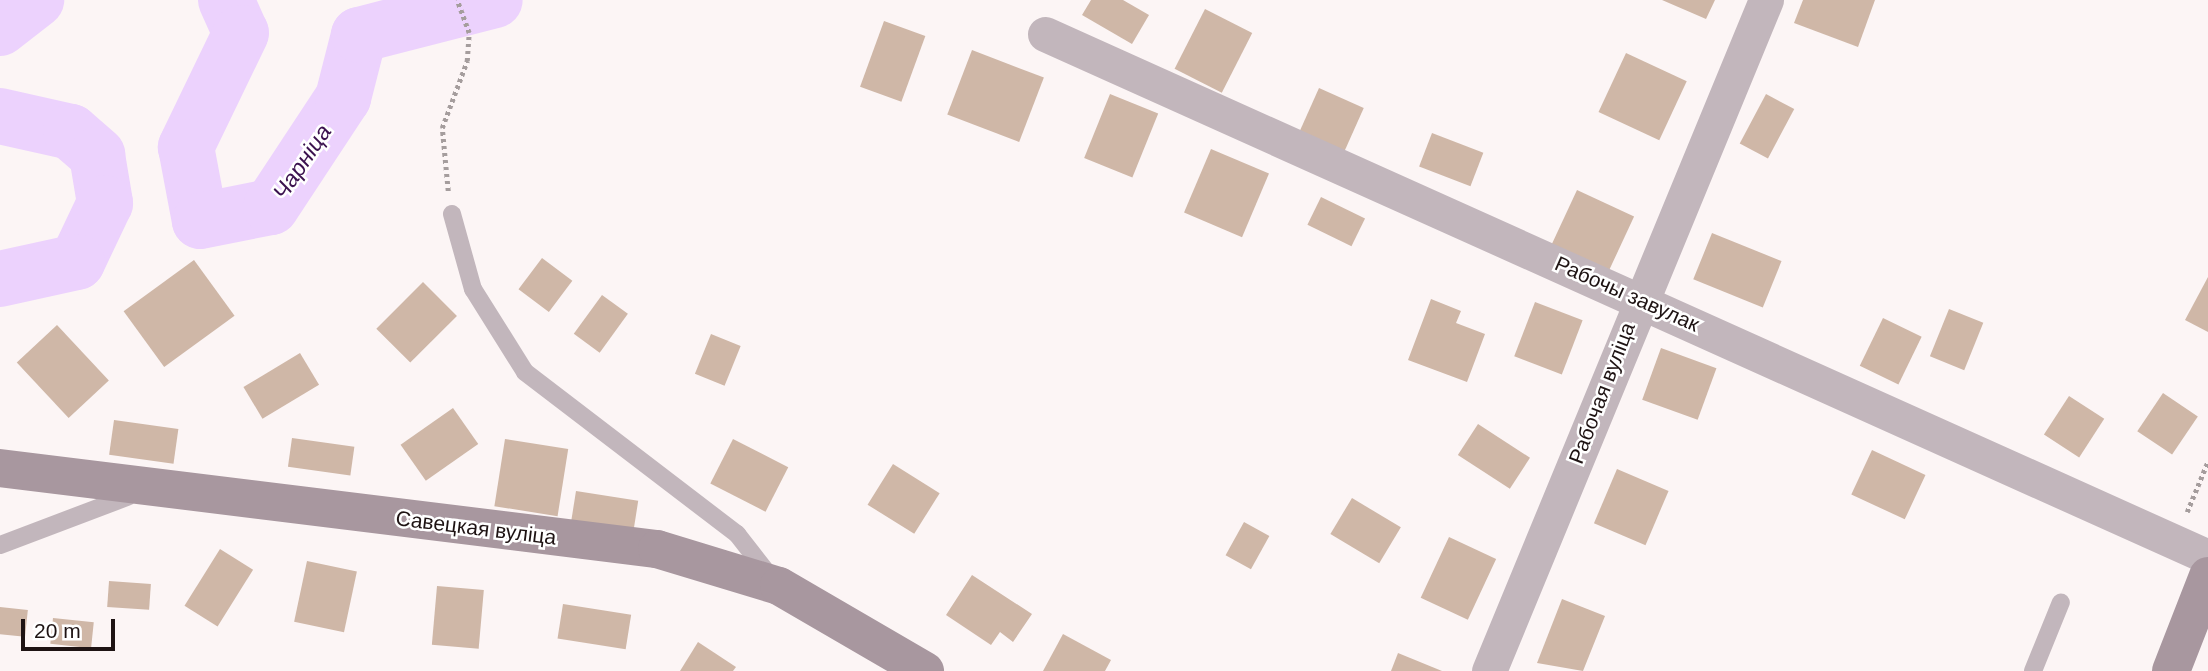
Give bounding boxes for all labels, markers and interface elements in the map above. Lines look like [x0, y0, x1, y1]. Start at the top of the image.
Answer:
water label: Чарніца [267, 119, 337, 205]
street label: Рабочы завулак [1551, 251, 1703, 337]
street label: Рабочая вуліца [1563, 319, 1641, 467]
street label: Савецкая вуліца [394, 506, 558, 550]
scale bar [24, 604, 119, 648]
text: 20 m [34, 619, 81, 642]

